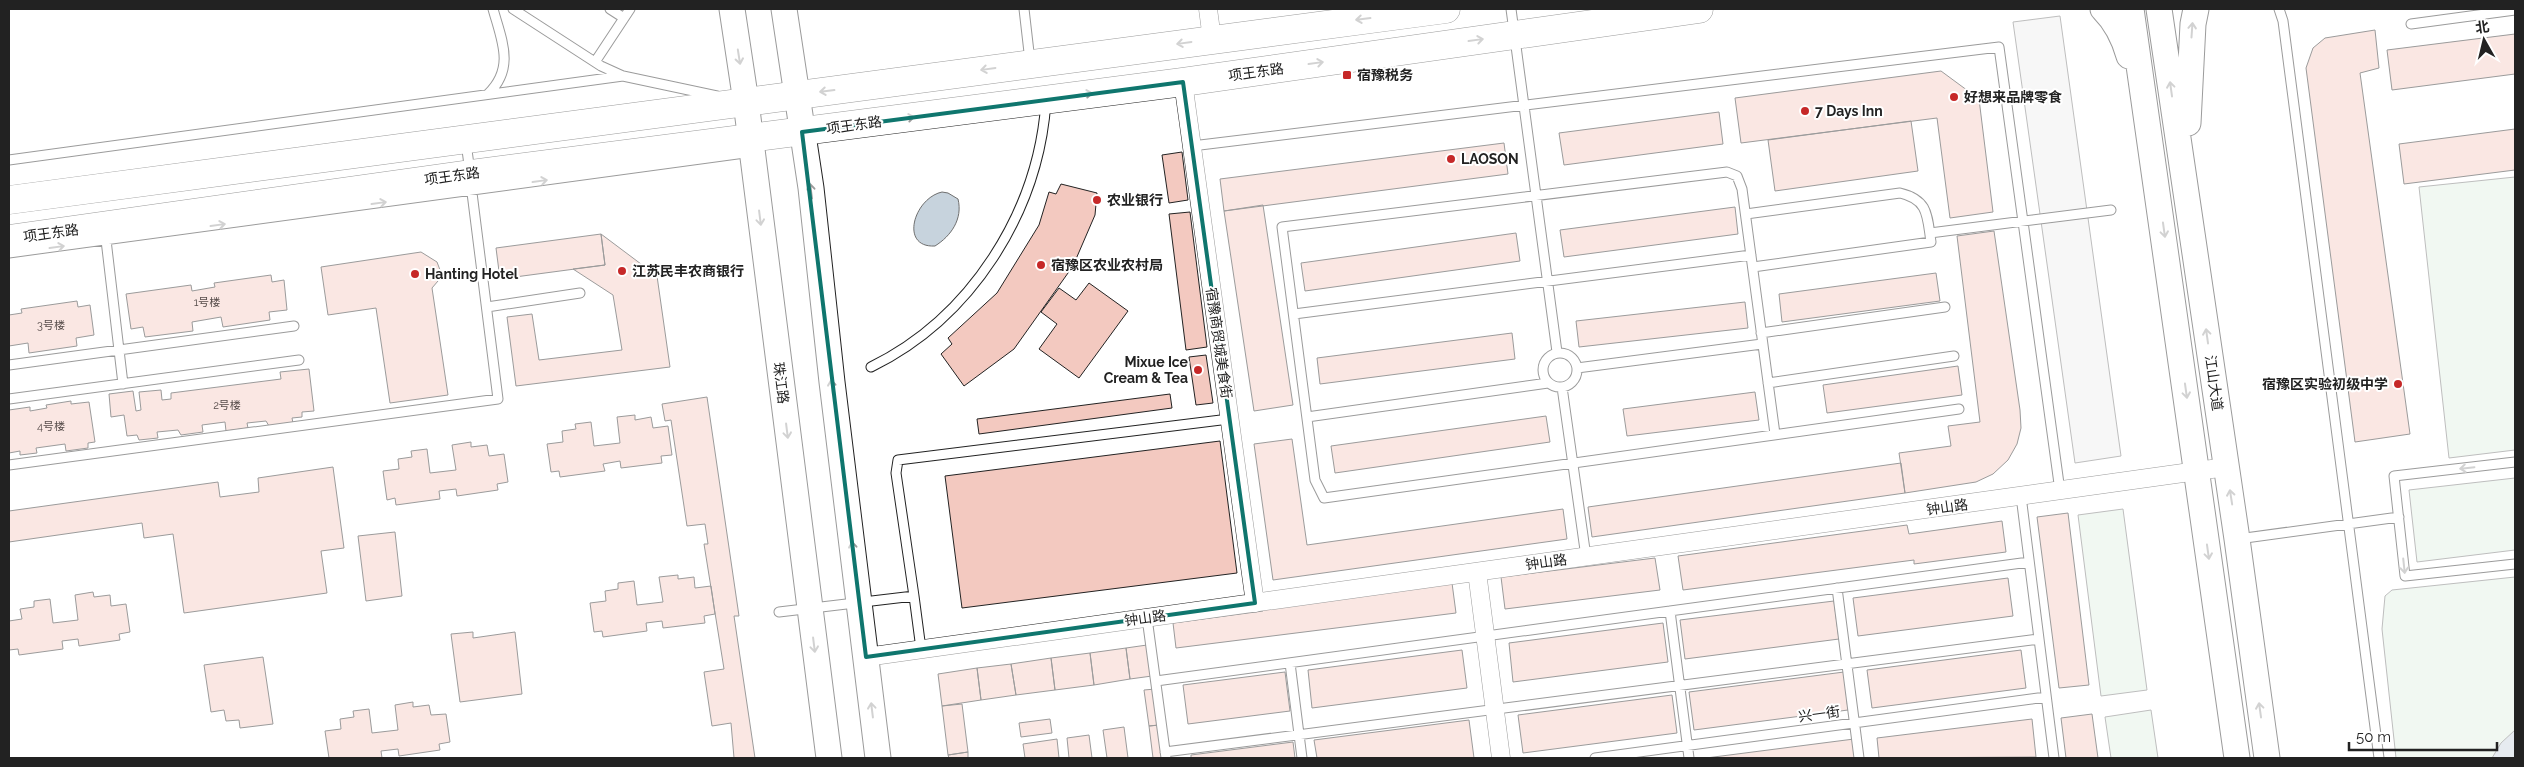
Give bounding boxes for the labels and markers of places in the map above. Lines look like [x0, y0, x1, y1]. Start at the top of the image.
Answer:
place label: 宿豫税务 [1357, 67, 1413, 83]
marker: 宿豫税务 [1341, 69, 1353, 81]
place label: 好想来品牌零食 [1964, 89, 2062, 105]
marker: 好想来品牌零食 [1948, 91, 1960, 103]
place label: 7 Days Inn [1815, 103, 1883, 119]
marker: 7 Days Inn [1799, 105, 1811, 117]
place label: LAOSON [1461, 151, 1519, 167]
marker: LAOSON [1445, 153, 1457, 165]
place label: 农业银行 [1107, 192, 1163, 208]
marker: 农业银行 [1091, 194, 1103, 206]
place label: 宿豫区农业农村局 [1051, 257, 1163, 273]
marker: 宿豫区农业农村局 [1035, 259, 1047, 271]
place label: 江苏民丰农商银行 [632, 263, 744, 279]
marker: 江苏民丰农商银行 [616, 265, 628, 277]
place label: Hanting Hotel [425, 266, 519, 282]
marker: Hanting Hotel [409, 268, 421, 280]
place label: Mixue Ice Cream & Tea [1104, 354, 1189, 386]
marker: Mixue Ice Cream & Tea [1192, 364, 1204, 376]
place label: 宿豫区实验初级中学 [2262, 376, 2388, 392]
marker: 宿豫区实验初级中学 [2392, 378, 2404, 390]

